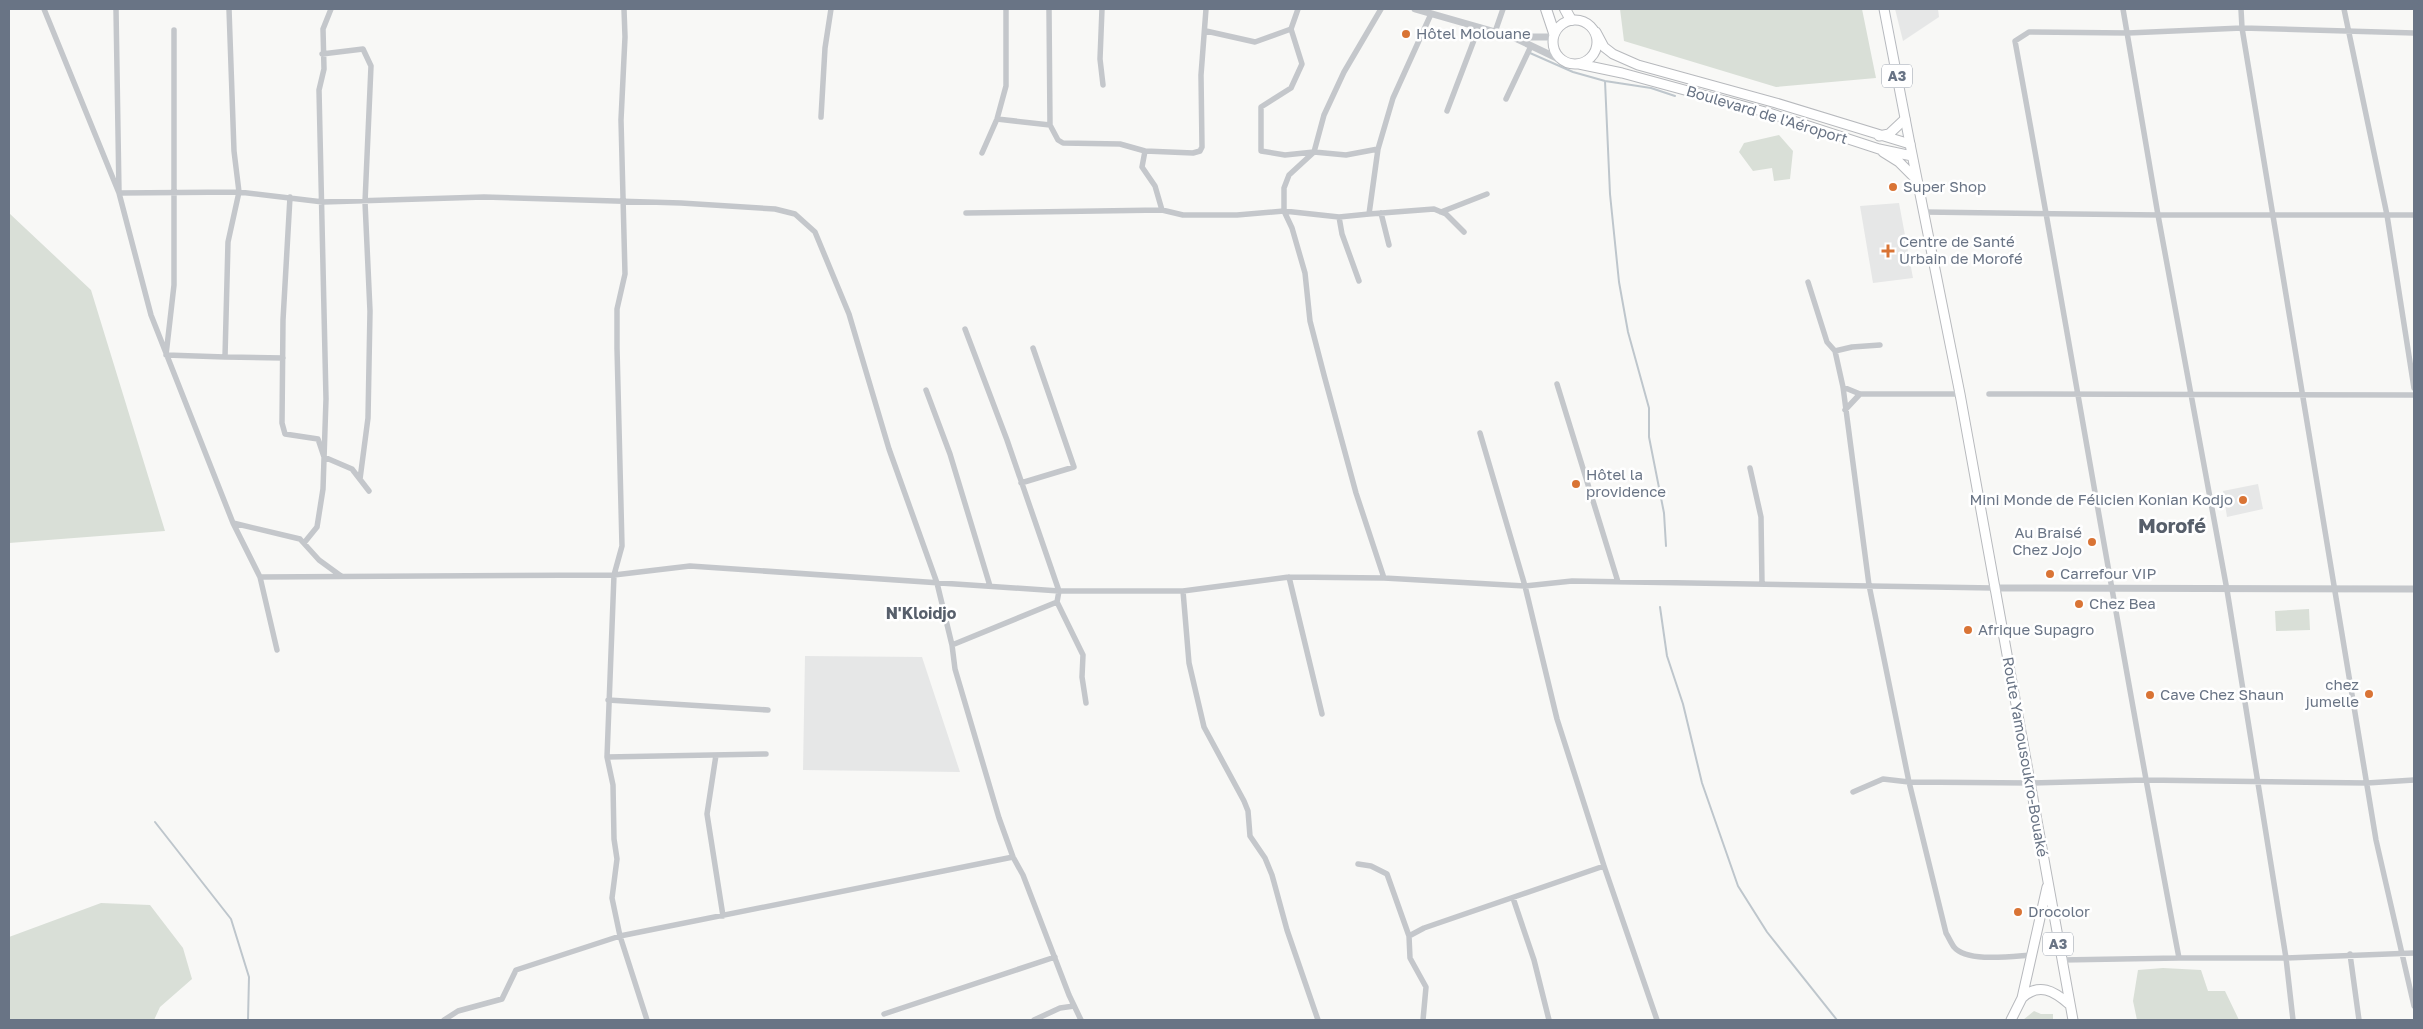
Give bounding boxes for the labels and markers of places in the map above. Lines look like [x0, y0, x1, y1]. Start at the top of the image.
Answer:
place label: Hôtel Molouane [1416, 24, 1531, 42]
marker: Hôtel Molouane [1400, 28, 1412, 40]
place label: Super Shop [1903, 177, 1986, 195]
marker: Super Shop [1887, 181, 1899, 193]
place label: Centre de Santé Urbain de Morofé [1899, 232, 2023, 267]
marker: Centre de Santé Urbain de Morofé [1881, 244, 1895, 258]
place label: Hôtel la providence [1586, 465, 1666, 500]
marker: Hôtel la providence [1570, 478, 1582, 490]
place label: Mini Monde de Félicien Konian Kodjo [1969, 490, 2233, 508]
marker: Mini Monde de Félicien Konian Kodjo [2237, 494, 2249, 506]
place label: Au Braisé Chez Jojo [2012, 523, 2082, 558]
marker: Au Braisé Chez Jojo [2086, 536, 2098, 548]
place label: Carrefour VIP [2060, 564, 2157, 582]
marker: Carrefour VIP [2044, 568, 2056, 580]
place label: Chez Bea [2089, 594, 2156, 612]
marker: Chez Bea [2073, 598, 2085, 610]
place label: Afrique Supagro [1978, 620, 2094, 638]
marker: Afrique Supagro [1962, 624, 1974, 636]
place label: chez jumelle [2305, 675, 2359, 710]
place label: Cave Chez Shaun [2160, 685, 2284, 703]
marker: chez jumelle [2363, 688, 2375, 700]
marker: Cave Chez Shaun [2144, 689, 2156, 701]
place label: Drocolor [2028, 902, 2090, 920]
marker: Drocolor [2012, 906, 2024, 918]

